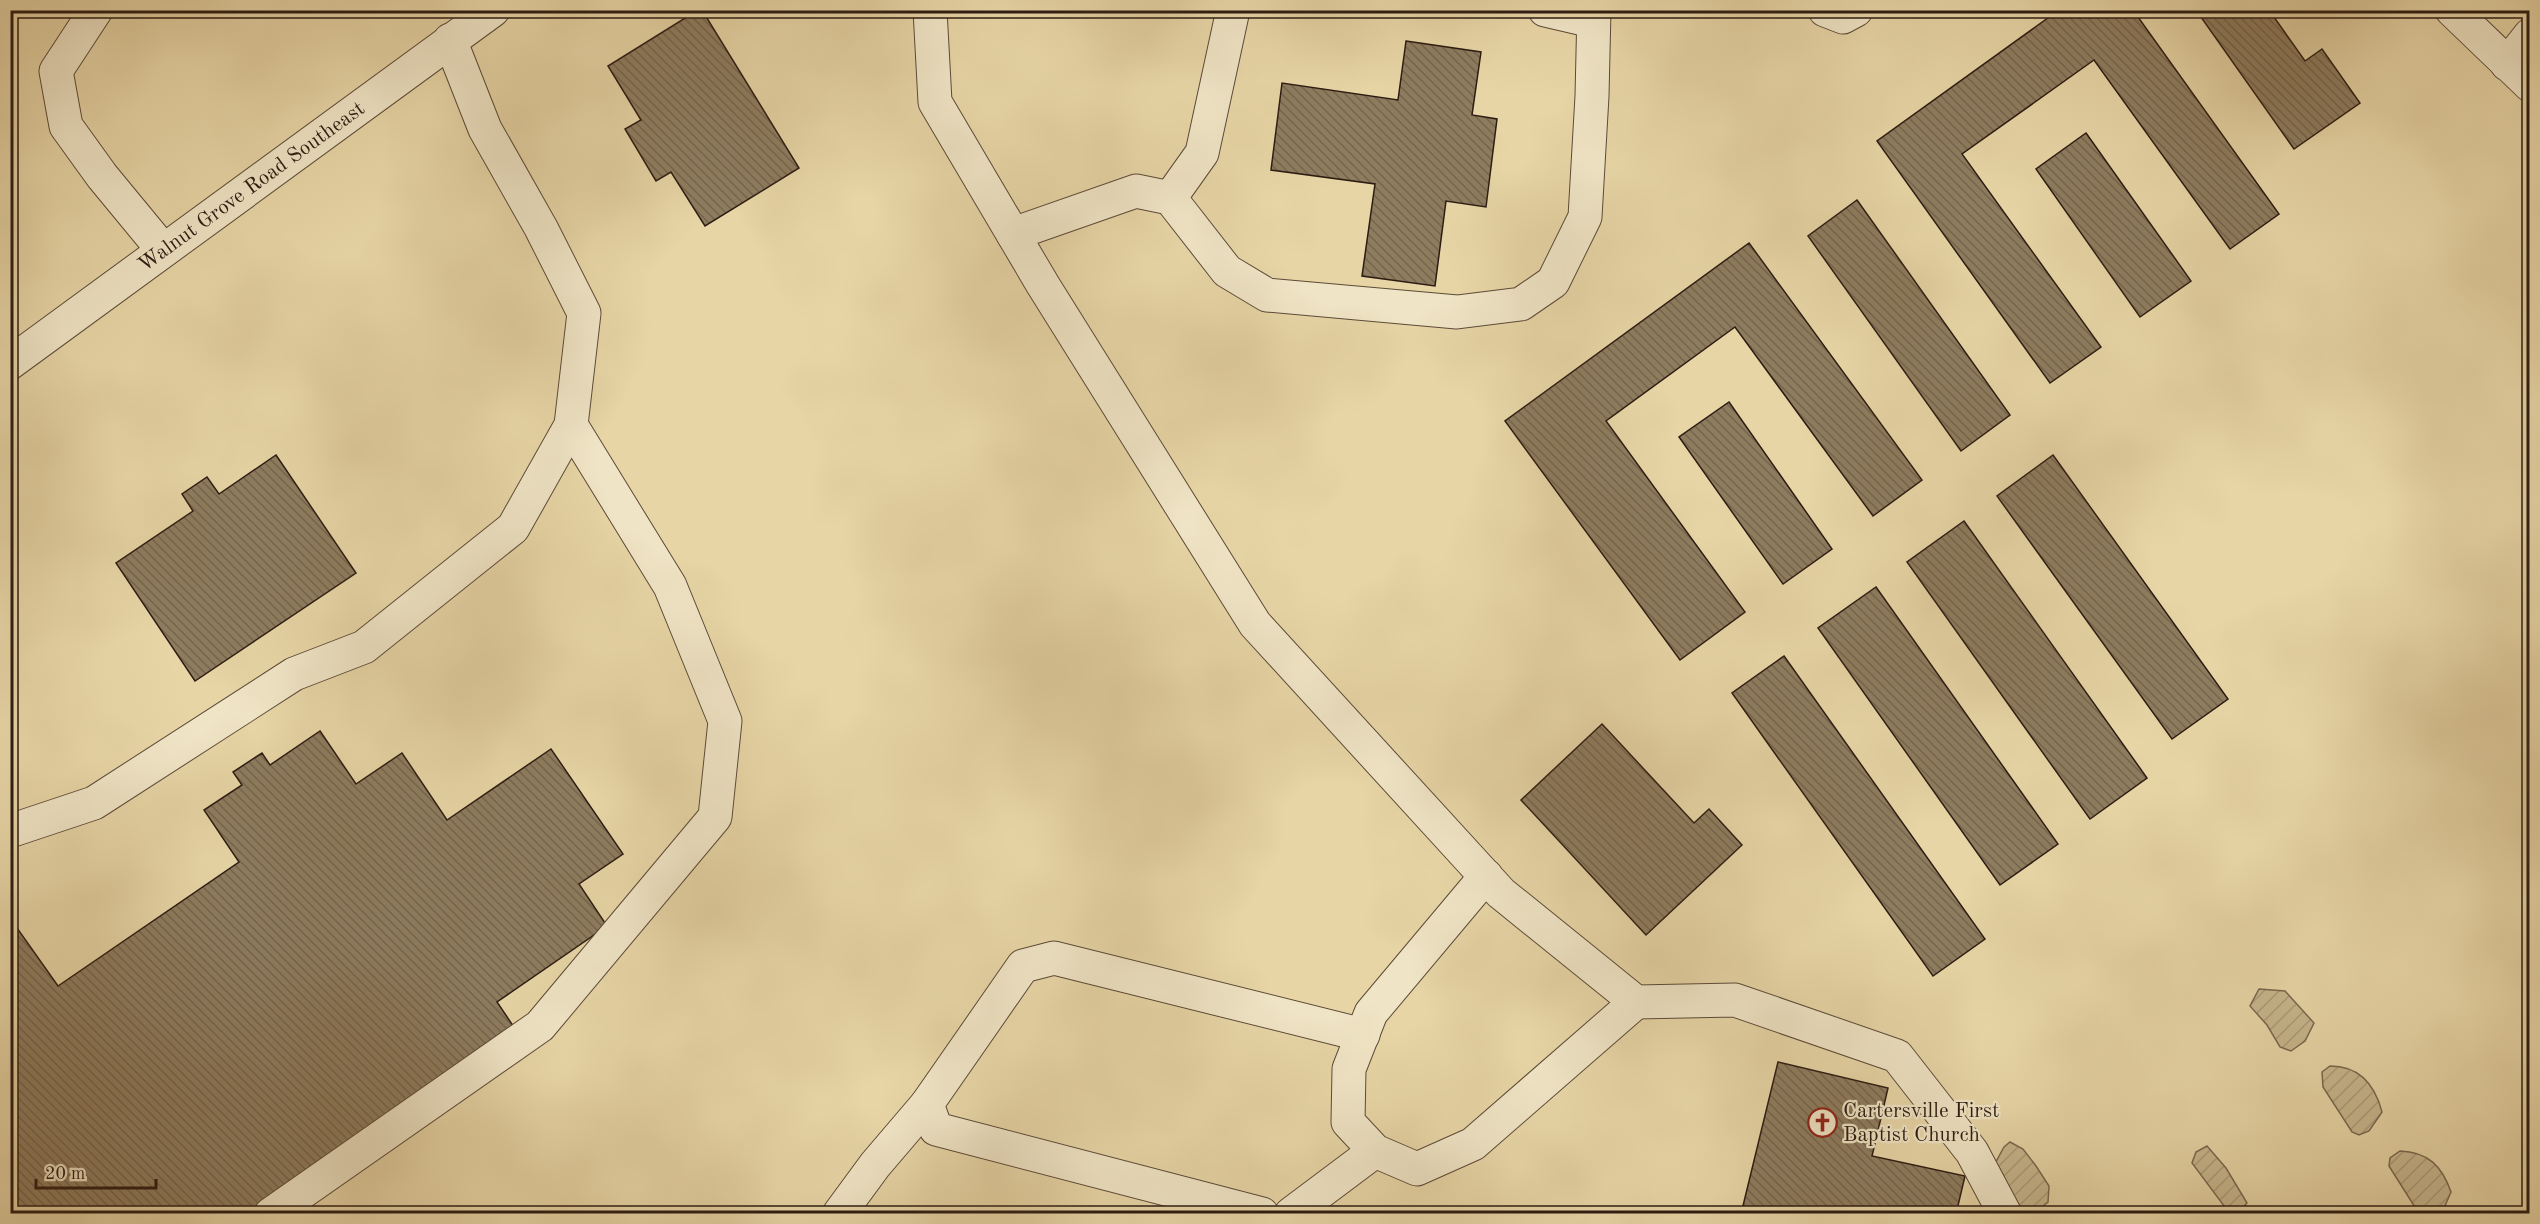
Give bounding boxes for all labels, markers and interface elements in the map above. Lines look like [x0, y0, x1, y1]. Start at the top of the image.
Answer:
street label: Walnut Grove Road Southeast [135, 98, 369, 276]
place label: Cartersville First Baptist Church [1843, 1101, 1999, 1146]
church icon: Cartersville First Baptist Church [1806, 1106, 1838, 1138]
scale bar [36, 1152, 156, 1190]
text: 20 m [45, 1165, 85, 1183]

